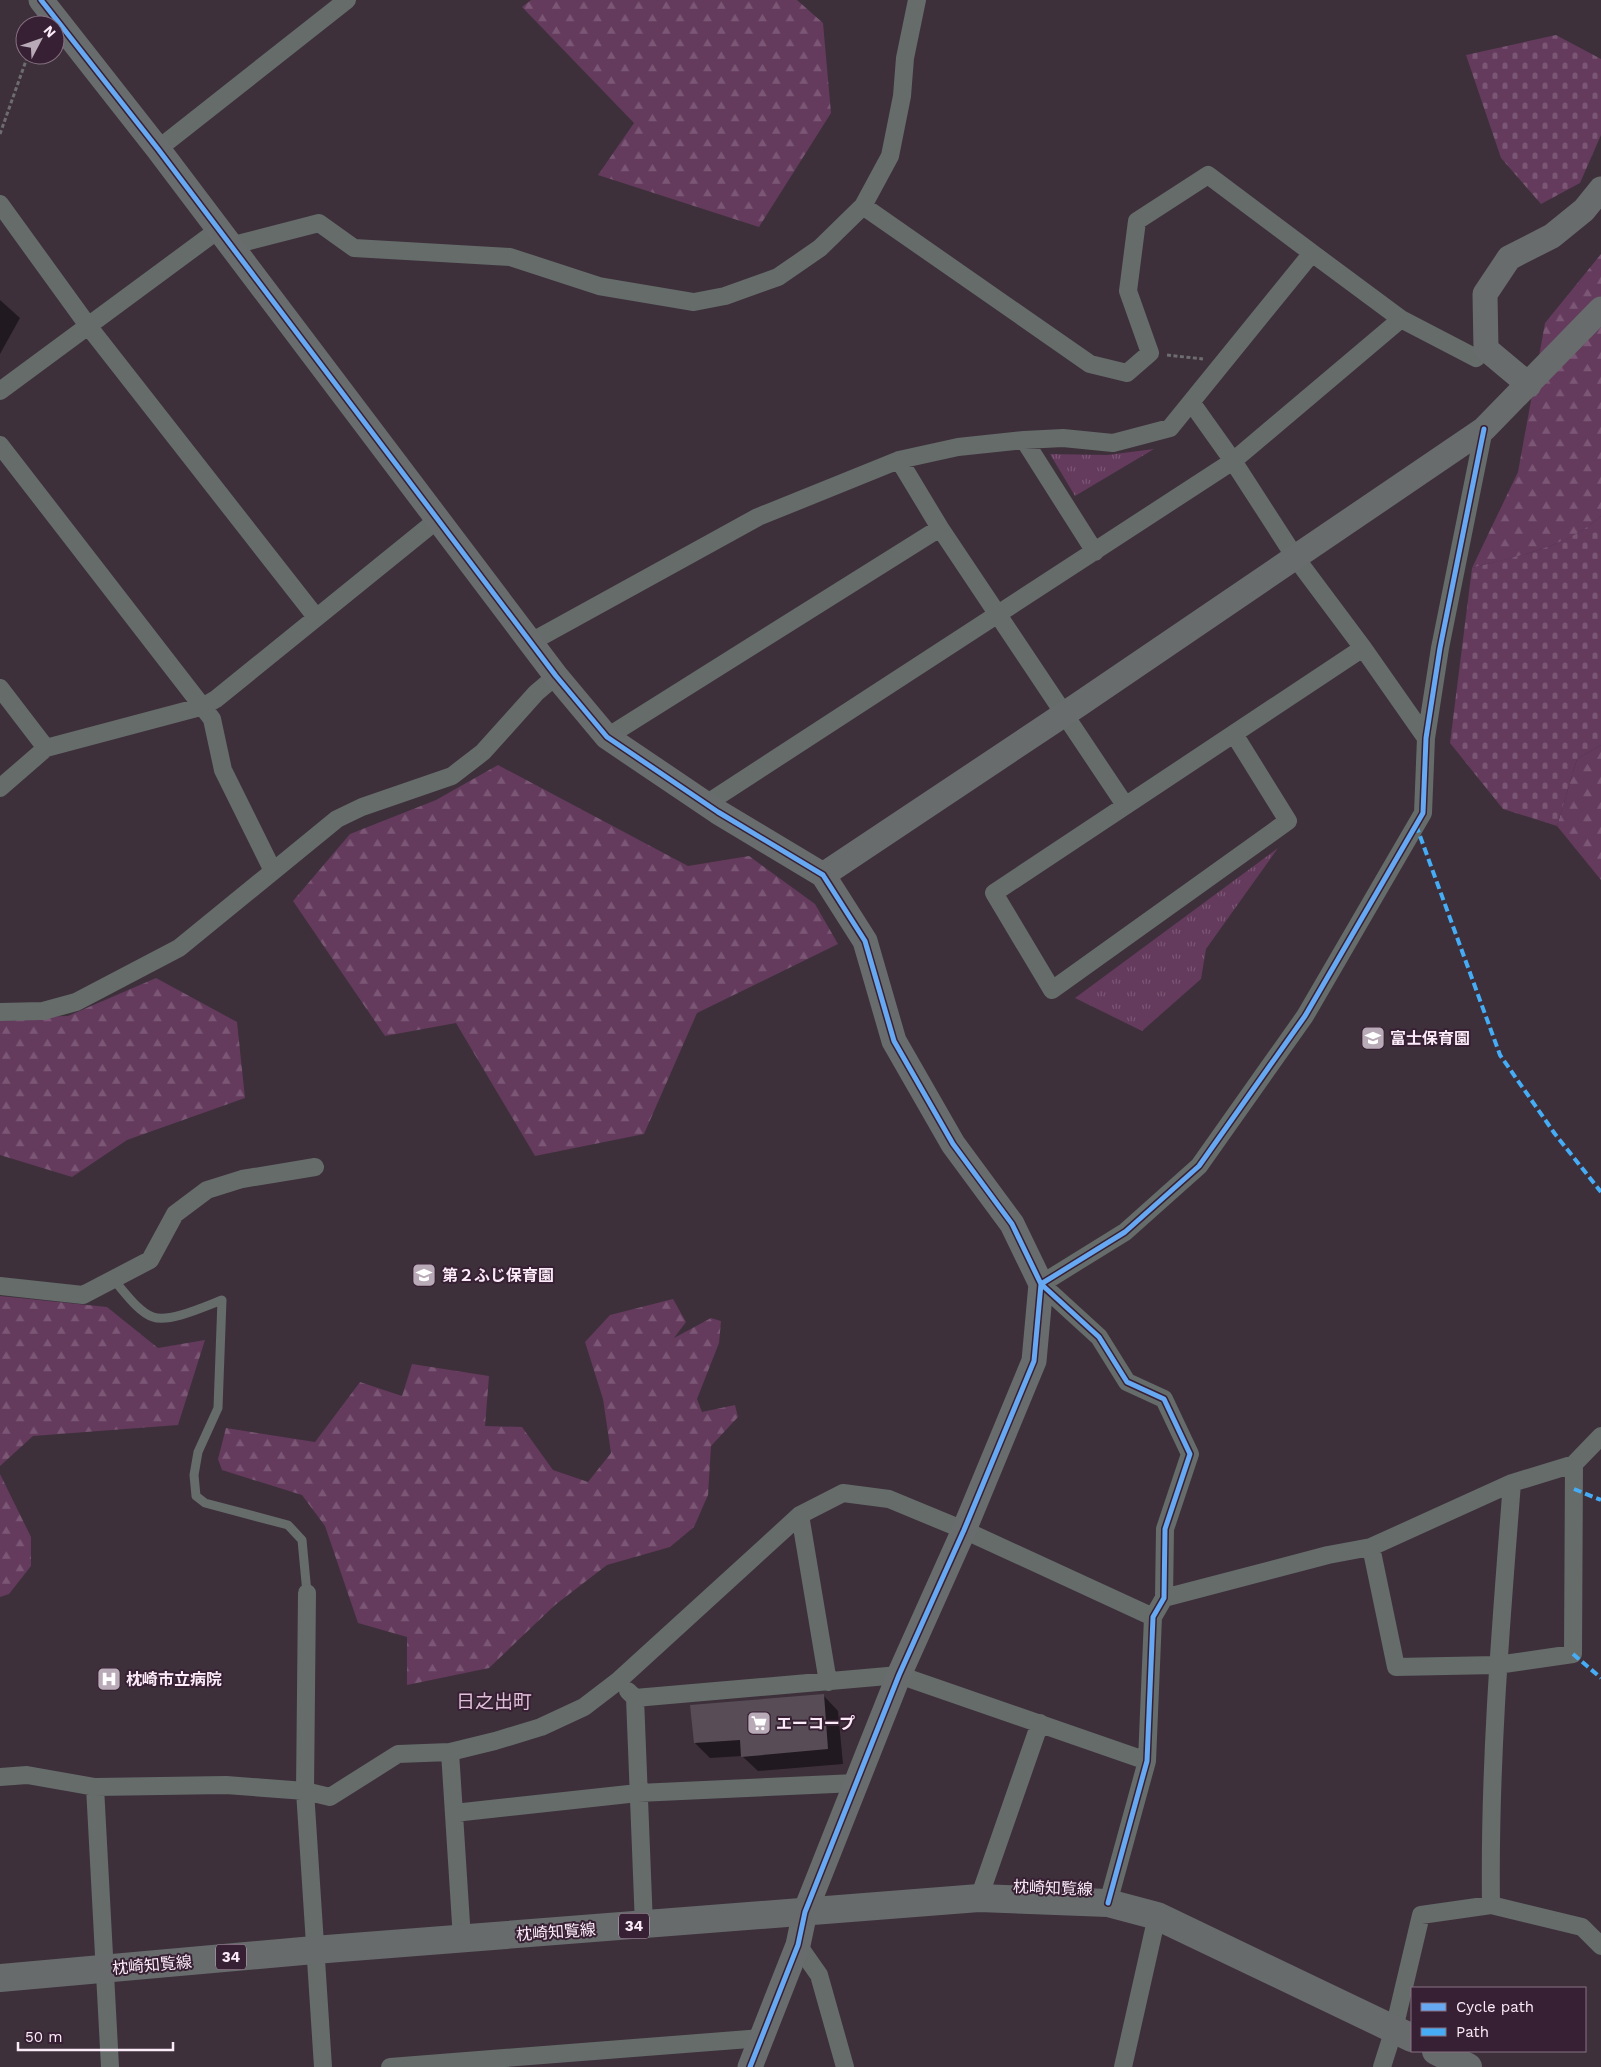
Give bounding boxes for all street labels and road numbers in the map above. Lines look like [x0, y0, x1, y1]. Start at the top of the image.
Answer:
street label: 枕崎知覧線 [1013, 1877, 1093, 1899]
road number: 34 [619, 1914, 649, 1938]
street label: 枕崎知覧線 [515, 1920, 597, 1944]
road number: 34 [216, 1944, 246, 1970]
street label: 枕崎知覧線 [111, 1952, 193, 1978]

